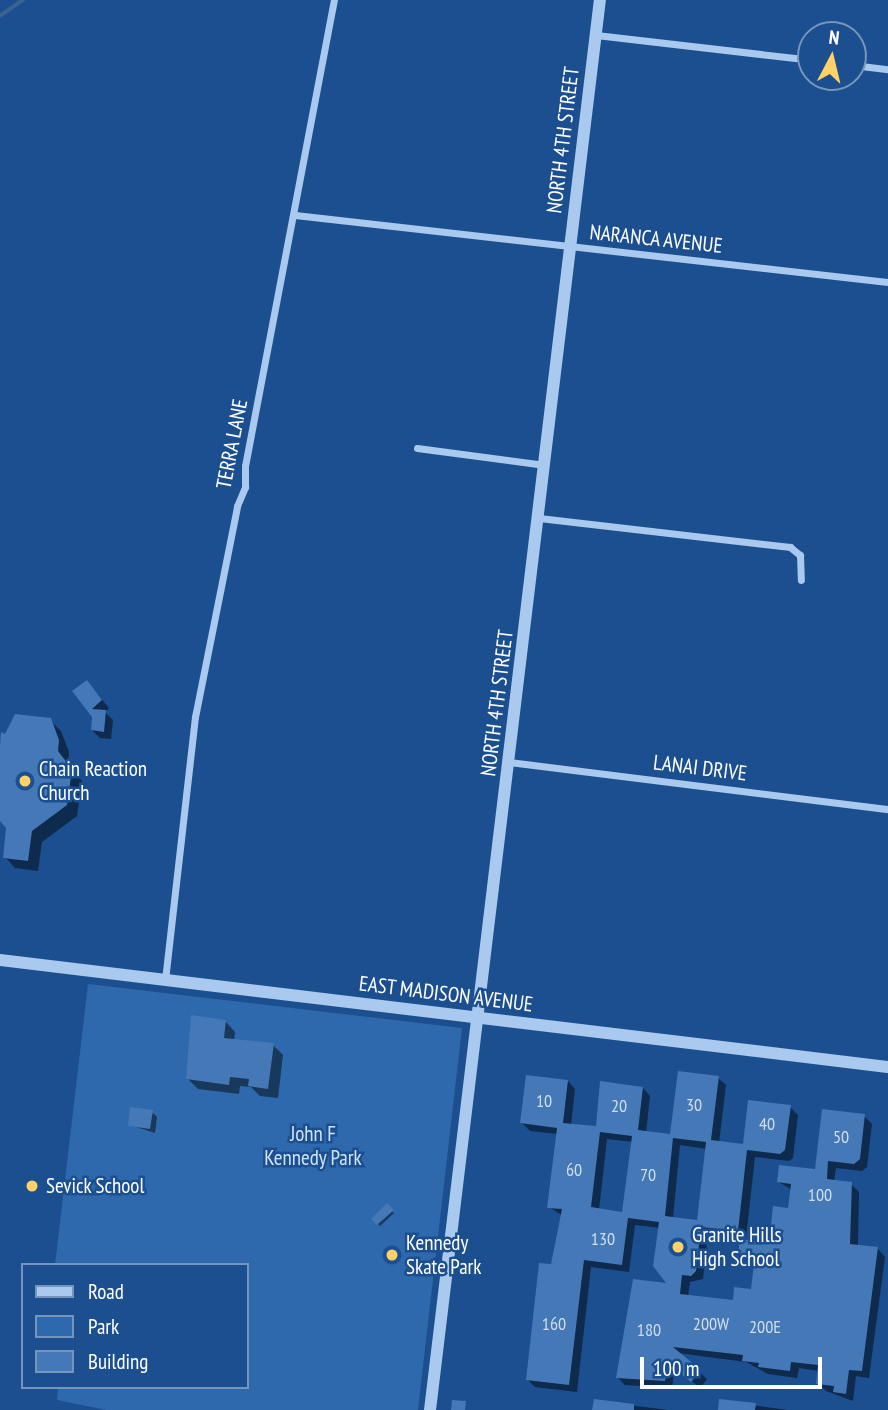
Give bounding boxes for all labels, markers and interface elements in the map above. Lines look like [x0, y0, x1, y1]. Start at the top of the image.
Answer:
north arrow [797, 21, 867, 91]
text: N [828, 25, 841, 50]
street label: NORTH 4TH STREET [542, 65, 584, 215]
street label: NARANCA AVENUE [588, 219, 724, 259]
street label: TERRA LANE [211, 397, 253, 491]
street label: NORTH 4TH STREET [476, 628, 518, 778]
street label: LANAI DRIVE [652, 750, 748, 786]
place label: Chain Reaction Church [39, 756, 147, 806]
marker: Chain Reaction Church [17, 773, 33, 789]
street label: EAST MADISON AVENUE [357, 971, 535, 1017]
house number: 10 [536, 1090, 552, 1112]
house number: 30 [686, 1094, 702, 1116]
house number: 20 [611, 1095, 627, 1117]
house number: 40 [759, 1113, 775, 1135]
park label: John F Kennedy Park [264, 1121, 362, 1171]
house number: 50 [833, 1126, 849, 1148]
house number: 60 [566, 1159, 582, 1181]
house number: 70 [640, 1164, 656, 1186]
place label: Sevick School [46, 1173, 145, 1199]
marker: Sevick School [24, 1178, 40, 1194]
house number: 100 [808, 1184, 832, 1206]
place label: Granite Hills High School [692, 1222, 782, 1272]
house number: 130 [591, 1228, 615, 1250]
place label: Kennedy Skate Park [406, 1230, 481, 1280]
marker: Granite Hills High School [670, 1239, 686, 1255]
marker: Kennedy Skate Park [384, 1247, 400, 1263]
legend [21, 1263, 248, 1389]
text: Road [88, 1278, 124, 1305]
text: Park [88, 1313, 119, 1340]
house number: 160 [542, 1313, 566, 1335]
house number: 200W [693, 1313, 729, 1335]
house number: 200E [749, 1316, 781, 1338]
house number: 180 [637, 1319, 661, 1341]
scale bar [643, 1344, 825, 1388]
text: Building [88, 1348, 148, 1375]
text: 100 m [653, 1355, 699, 1382]

